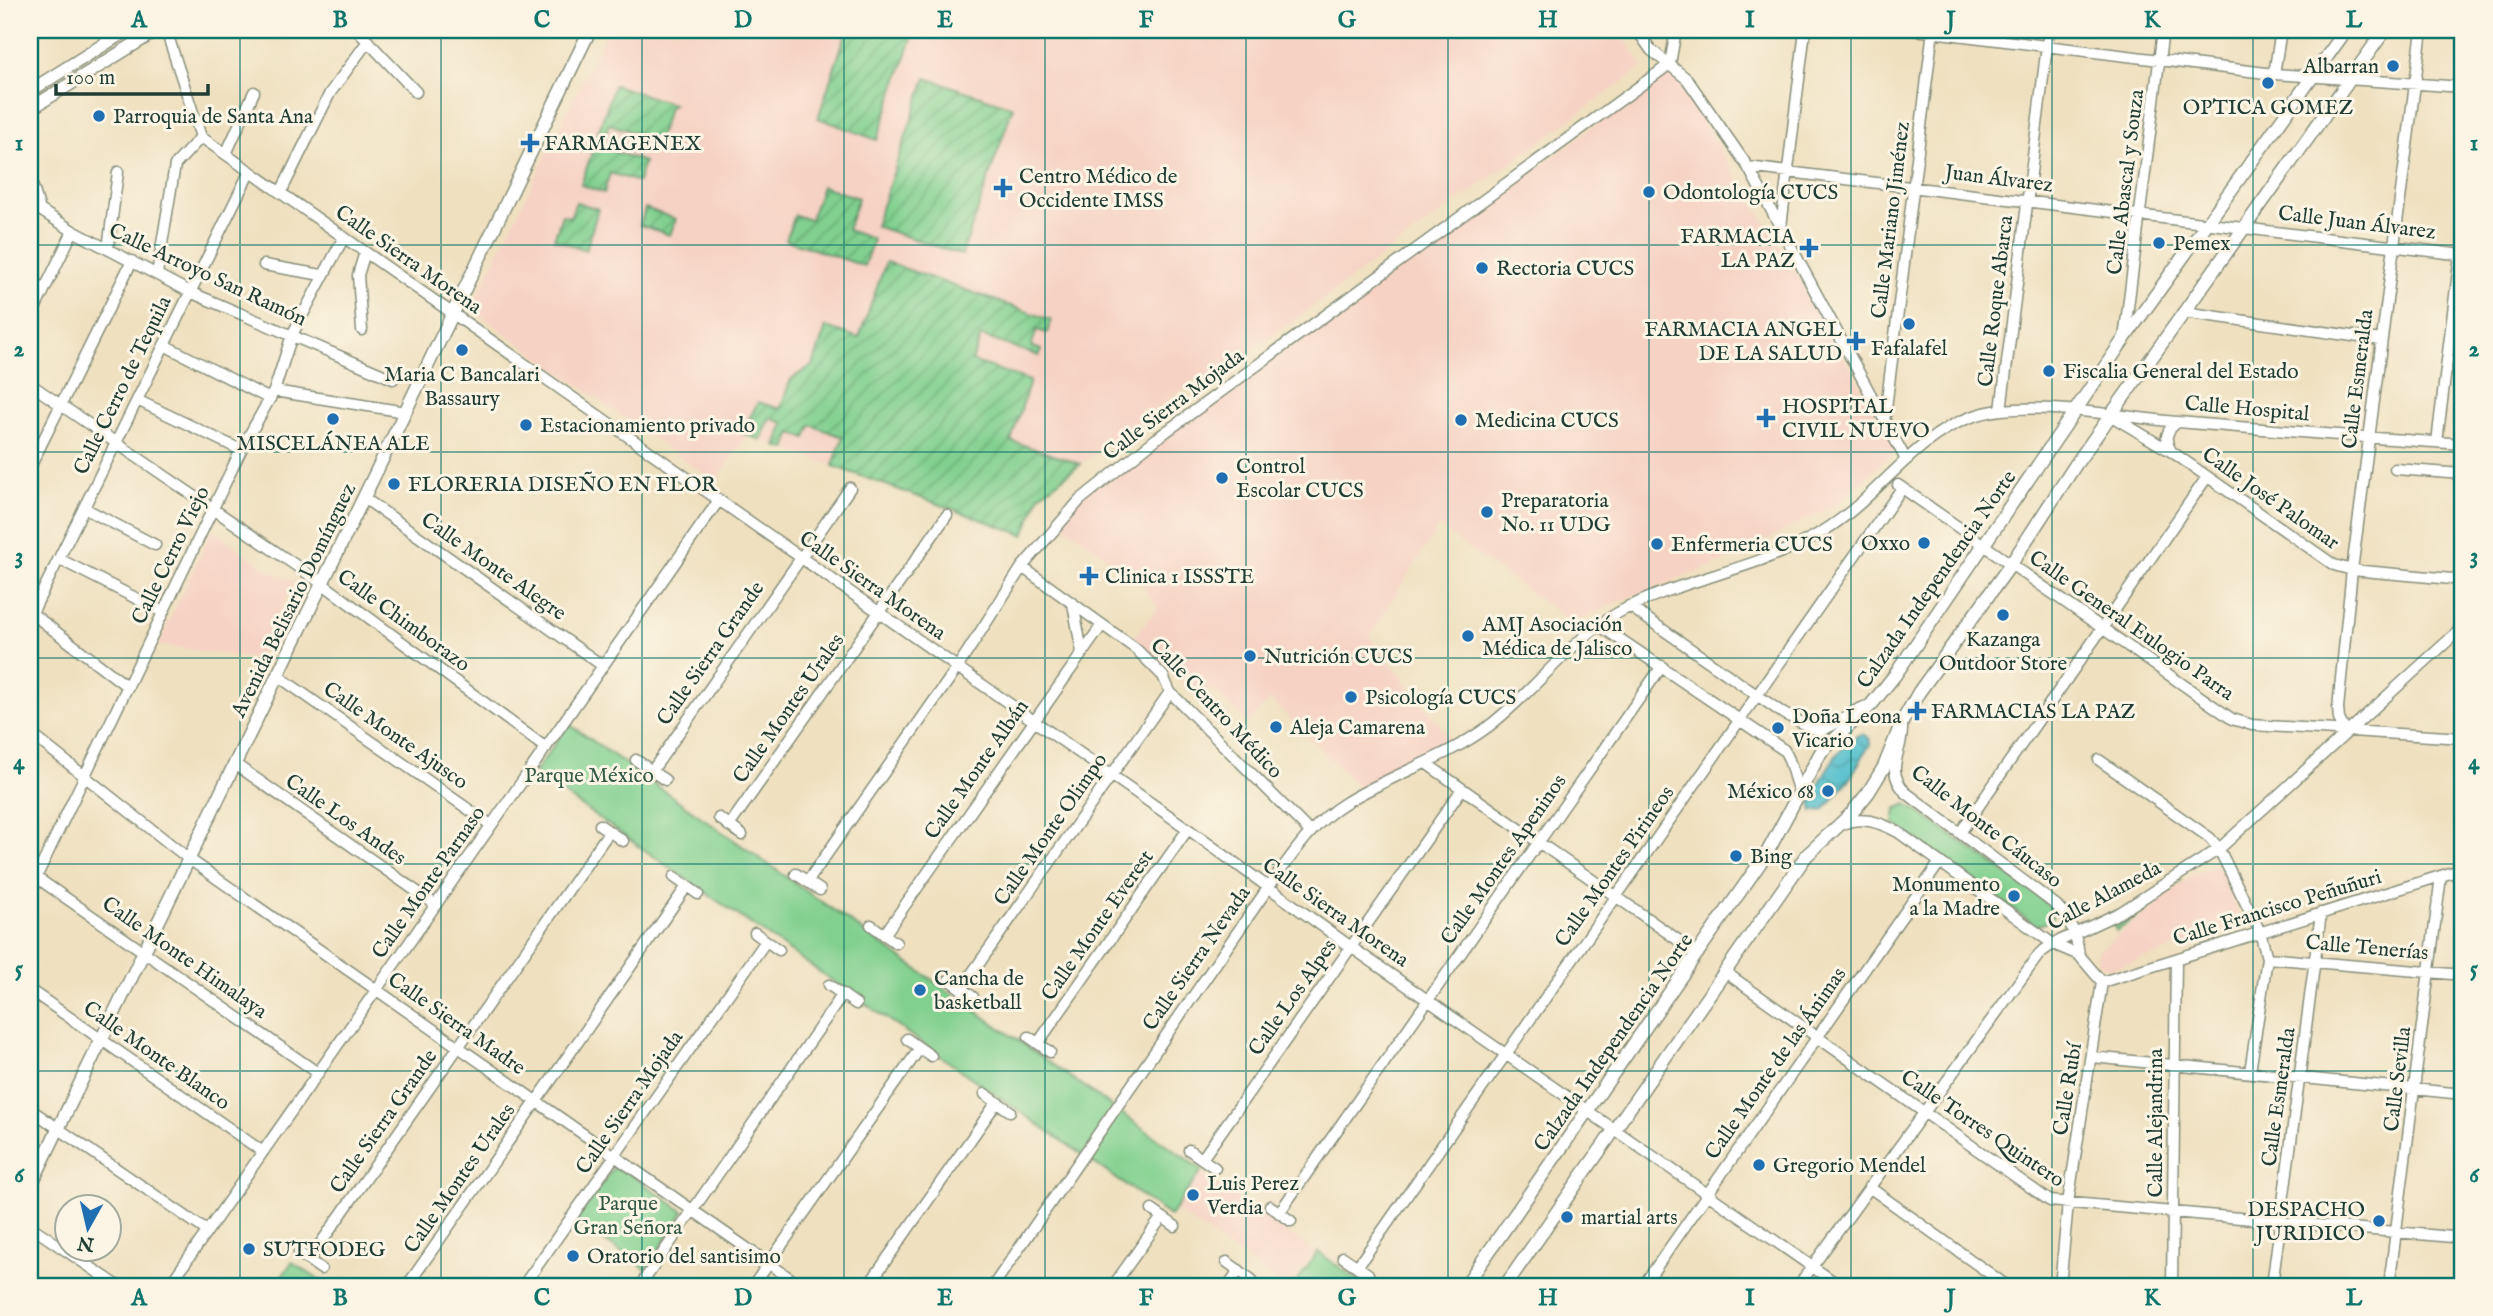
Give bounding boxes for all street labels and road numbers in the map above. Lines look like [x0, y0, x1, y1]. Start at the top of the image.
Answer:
street label: Calle Abascal y Souza [2102, 87, 2151, 276]
street label: Calle Mariano Jiménez [1866, 120, 1917, 320]
street label: Juan Álvarez [1941, 158, 2055, 200]
street label: Calle Juan Álvarez [2276, 199, 2438, 247]
street label: Calle Sierra Morena [329, 200, 488, 321]
street label: Calle Roque Abarca [1973, 213, 2021, 389]
street label: Calle Arroyo San Ramón [104, 218, 311, 333]
street label: Calle Cerro de Tequila [68, 291, 179, 480]
street label: Calle Esmeralda [2337, 307, 2381, 450]
street label: Calle Sierra Mojada [1098, 343, 1251, 467]
street label: Calle Hospital [2183, 391, 2311, 428]
street label: Calle José Palomar [2196, 442, 2344, 557]
street label: Calzada Independencia Norte [1851, 465, 2023, 694]
street label: Avenida Belisario Domínguez [225, 479, 363, 723]
street label: Calle Cerro Viejo [126, 482, 217, 629]
street label: Calle Monte Alegre [415, 507, 571, 628]
street label: Calle Sierra Morena [793, 526, 952, 647]
street label: Calle General Eulogio Parra [2023, 545, 2240, 708]
street label: Calle Chimborazo [331, 564, 475, 679]
street label: Calle Sierra Grande [651, 576, 771, 731]
street label: Calle Montes Urales [727, 629, 851, 789]
street label: Calle Centro Médico [1144, 633, 1288, 785]
street label: Calle Monte Ajusco [317, 676, 473, 796]
street label: Calle Monte Albán [919, 695, 1035, 845]
street label: Calle Monte Olimpo [988, 748, 1114, 912]
street label: Calle Monte Cáucaso [1905, 760, 2067, 895]
street label: Calle Los Andes [279, 769, 411, 872]
street label: Calle Montes Apeninos [1435, 769, 1573, 950]
street label: Calle Montes Pirineos [1549, 781, 1681, 953]
street label: Calle Monte Parnaso [366, 801, 492, 965]
street label: Calle Monte Everest [1036, 845, 1160, 1007]
street label: Calle Sierra Morena [1256, 853, 1415, 974]
street label: Calle Alameda [2043, 855, 2167, 938]
street label: Calle Francisco Peñuñuri [2170, 864, 2385, 953]
street label: Calle Sierra Nevada [1137, 880, 1258, 1036]
street label: Calle Monte Himalaya [96, 891, 273, 1026]
street label: Calzada Independencia Norte [1528, 928, 1700, 1157]
street label: Calle Tenerías [2304, 930, 2430, 967]
street label: Calle Los Alpes [1243, 934, 1343, 1062]
street label: Calle Monte de las Ánimas [1699, 962, 1853, 1165]
street label: Calle Sierra Madre [382, 967, 531, 1082]
street label: Calle Monte Blanco [77, 995, 235, 1117]
street label: Calle Sevilla [2379, 1024, 2418, 1133]
street label: Calle Sierra Mojada [570, 1025, 691, 1180]
street label: Calle Esmeralda [2256, 1025, 2303, 1168]
street label: Calle Rubí [2048, 1040, 2089, 1137]
street label: Calle Sierra Grande [324, 1044, 444, 1199]
street label: Calle Alejandrina [2143, 1047, 2170, 1198]
street label: Calle Torres Quintero [1895, 1064, 2069, 1194]
street label: Calle Montes Urales [398, 1099, 522, 1259]

